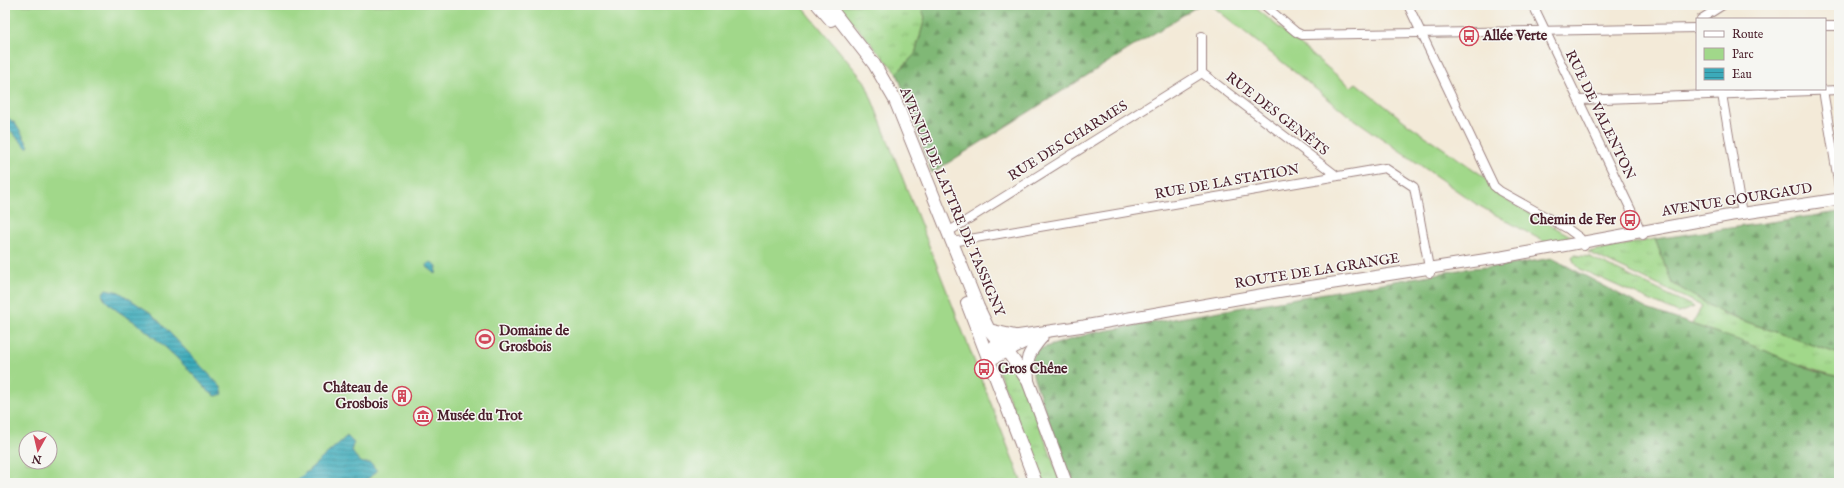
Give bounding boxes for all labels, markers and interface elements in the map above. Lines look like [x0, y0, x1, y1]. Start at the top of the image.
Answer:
legend [1696, 18, 1826, 90]
bus stop icon: Allée Verte [1458, 25, 1480, 47]
place label: Allée Verte [1482, 27, 1548, 45]
text: Route [1732, 27, 1764, 42]
street label: RUE DE VALENTON [1561, 47, 1639, 183]
text: Parc [1732, 47, 1754, 62]
street label: RUE DES GENÊTS [1222, 67, 1333, 160]
text: Eau [1732, 67, 1752, 82]
street label: AVENUE DE LATTRE DE TASSIGNY [895, 84, 1009, 321]
street label: RUE DES CHARMES [1005, 97, 1131, 185]
street label: RUE DE LA STATION [1153, 160, 1301, 204]
street label: AVENUE GOURGAUD [1659, 179, 1814, 221]
bus stop icon: Chemin de Fer [1619, 209, 1641, 231]
place label: Chemin de Fer [1530, 211, 1617, 229]
street label: ROUTE DE LA GRANGE [1233, 249, 1401, 293]
place label: Domaine de Grosbois [499, 322, 570, 356]
sports icon: Domaine de Grosbois [474, 328, 496, 350]
bus stop icon: Gros Chêne [973, 358, 995, 380]
place label: Gros Chêne [998, 360, 1068, 378]
place label: Château de Grosbois [323, 379, 389, 413]
building icon: Château de Grosbois [391, 385, 413, 407]
museum icon: Musée du Trot [412, 405, 434, 427]
place label: Musée du Trot [437, 407, 523, 425]
north arrow [18, 430, 58, 470]
text: N [31, 451, 43, 467]

